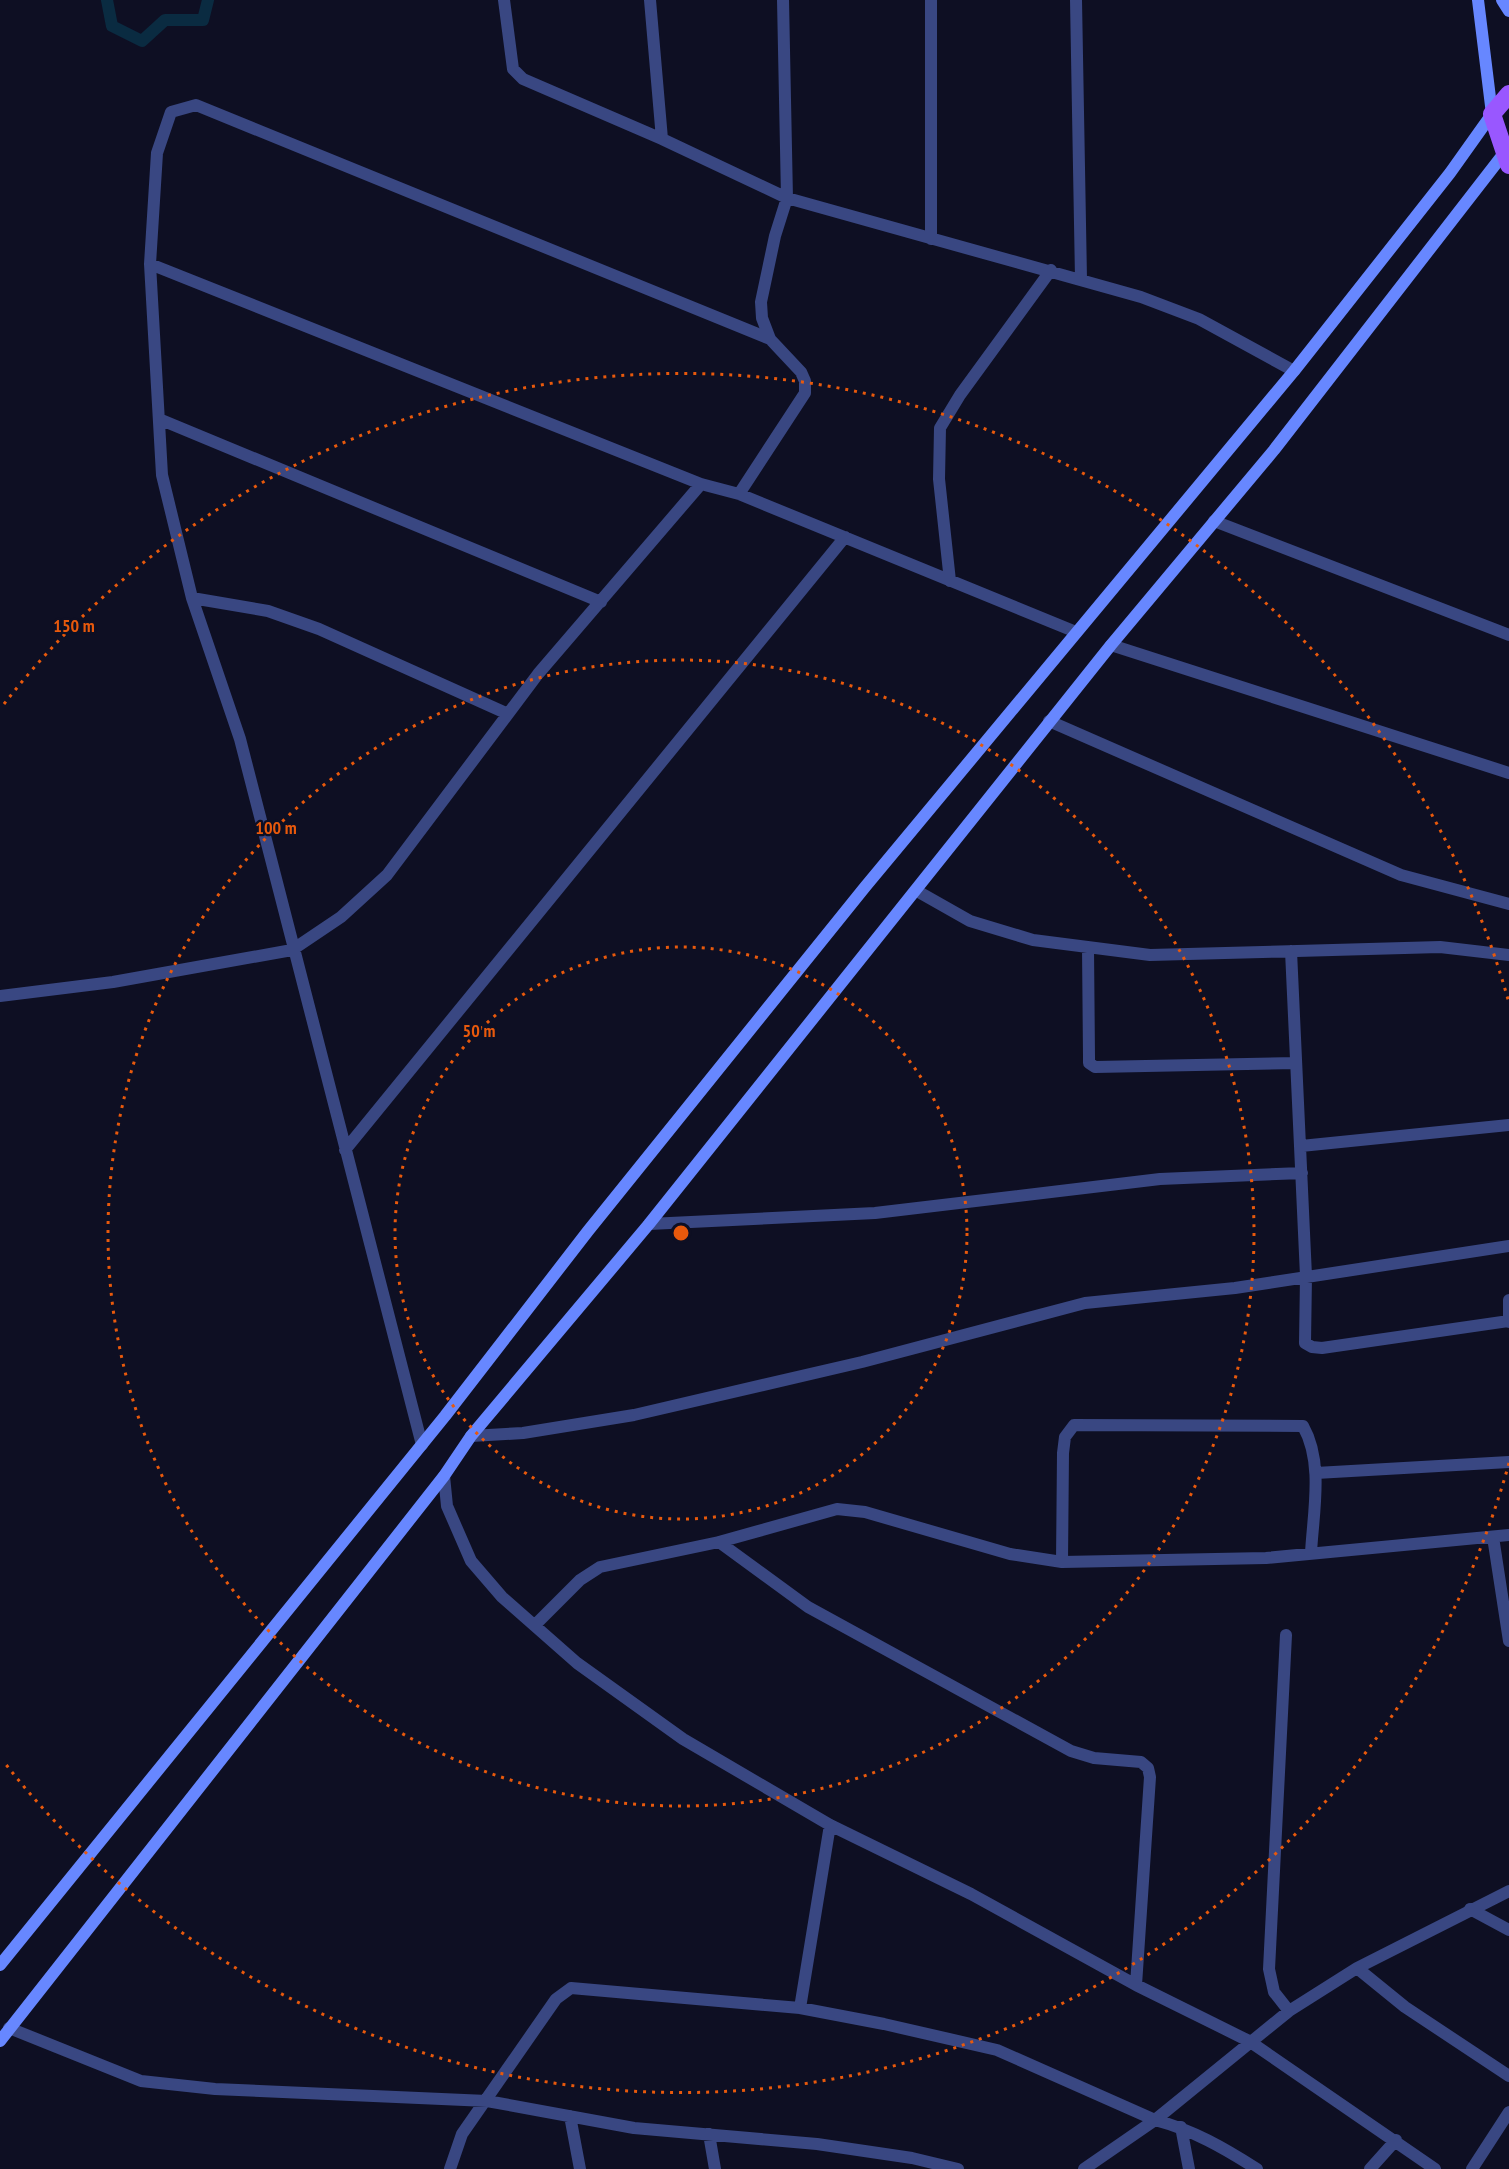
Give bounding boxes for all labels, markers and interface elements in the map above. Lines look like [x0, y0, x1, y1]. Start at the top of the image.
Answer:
text: 150 m [53, 614, 95, 637]
text: 100 m [255, 816, 297, 839]
text: 50 m [463, 1019, 495, 1042]
centre of rings [671, 1223, 691, 1243]

